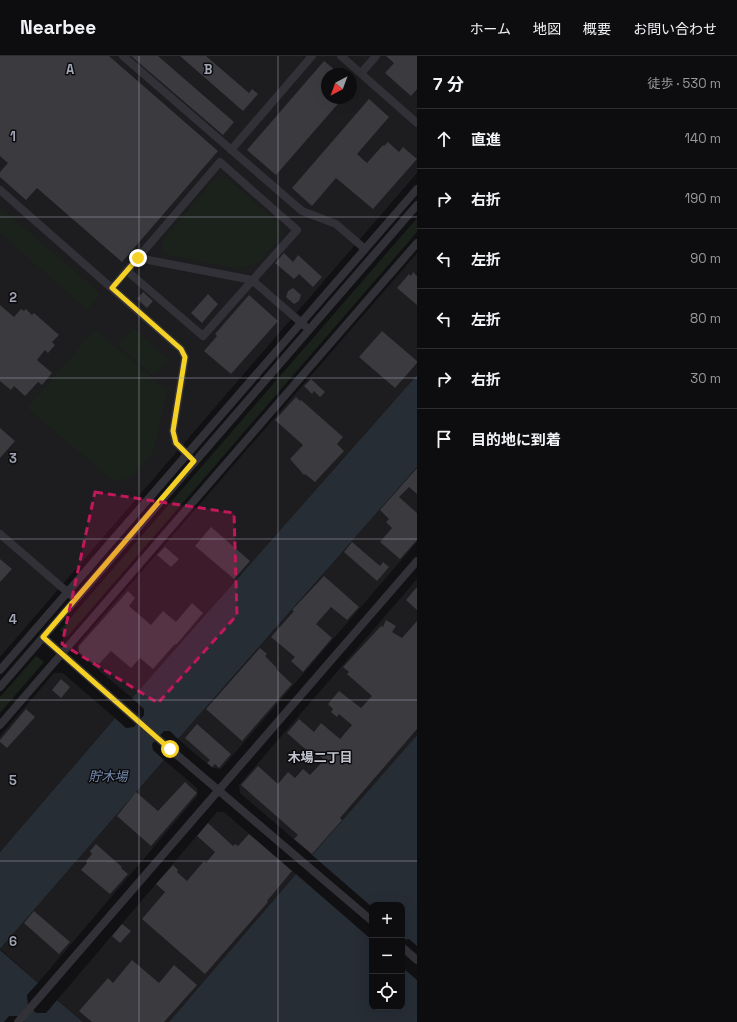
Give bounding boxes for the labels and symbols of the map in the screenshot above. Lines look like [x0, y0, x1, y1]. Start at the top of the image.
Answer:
text: A [66, 61, 75, 78]
text: B [204, 61, 213, 78]
north arrow [321, 68, 357, 104]
text: 1 [10, 128, 16, 145]
route end [129, 249, 147, 267]
text: 2 [9, 289, 17, 306]
text: 3 [9, 450, 17, 467]
text: 4 [9, 611, 17, 628]
route start [161, 740, 179, 758]
district label: 木場二丁目 [287, 749, 353, 766]
water label: 貯木場 [88, 768, 129, 785]
text: 5 [9, 772, 17, 789]
text: 6 [9, 933, 17, 950]

